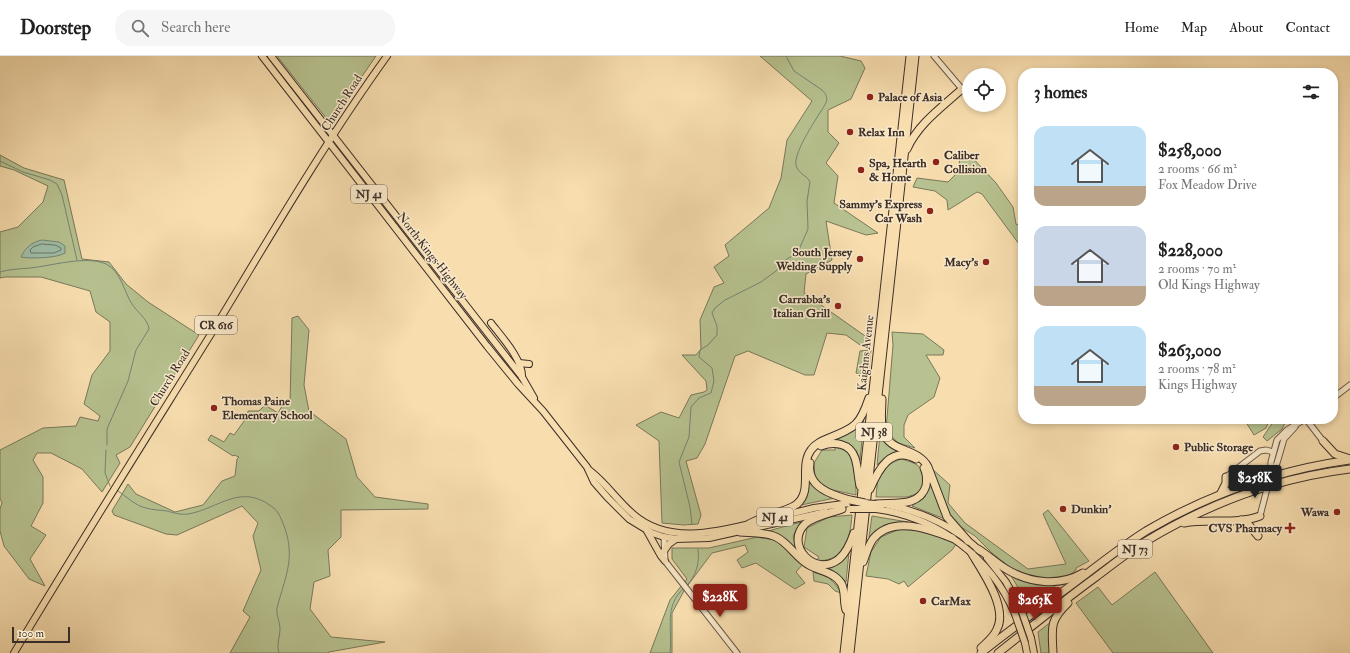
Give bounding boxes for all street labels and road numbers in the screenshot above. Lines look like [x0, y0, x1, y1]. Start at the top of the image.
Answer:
street label: Church Road [318, 72, 366, 134]
road number: NJ 41 [351, 185, 387, 203]
street label: North Kings Highway [393, 210, 471, 303]
street label: Kaighns Avenue [855, 314, 877, 392]
road number: CR 616 [195, 316, 237, 334]
street label: Church Road [147, 347, 193, 409]
road number: NJ 38 [856, 423, 892, 441]
road number: NJ 41 [757, 508, 793, 526]
road number: NJ 73 [1118, 540, 1152, 558]

